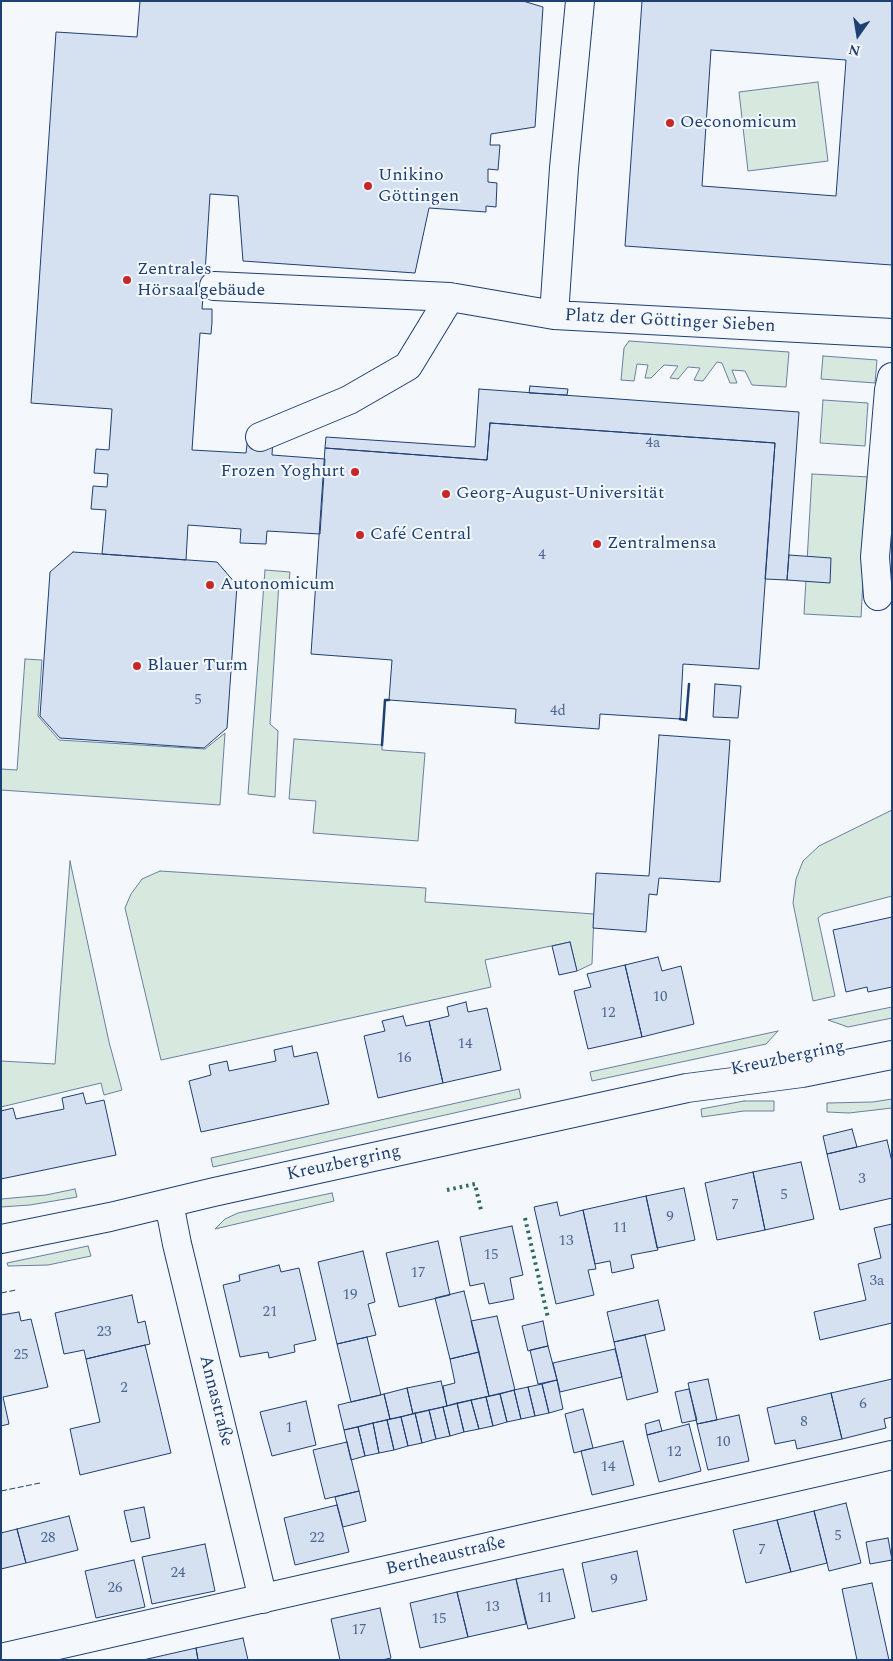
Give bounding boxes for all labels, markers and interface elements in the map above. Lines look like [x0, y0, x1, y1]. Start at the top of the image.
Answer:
north arrow [833, 10, 883, 60]
text: N [847, 39, 862, 62]
place label: Oeconomicum [680, 112, 797, 134]
marker: Oeconomicum [664, 117, 676, 129]
place label: Unikino Göttingen [378, 165, 459, 208]
marker: Unikino Göttingen [362, 180, 374, 192]
place label: Zentrales Hörsaalgebäude [137, 259, 265, 302]
marker: Zentrales Hörsaalgebäude [121, 274, 133, 286]
street label: Platz der Göttinger Sieben [564, 306, 776, 338]
house number: 4a [646, 435, 660, 453]
place label: Frozen Yoghurt [220, 461, 345, 483]
marker: Frozen Yoghurt [349, 466, 361, 478]
place label: Georg-August-Universität [456, 483, 664, 505]
marker: Georg-August-Universität [440, 488, 452, 500]
place label: Café Central [370, 524, 471, 546]
marker: Café Central [354, 529, 366, 541]
place label: Zentralmensa [607, 533, 717, 555]
marker: Zentralmensa [591, 538, 603, 550]
house number: 4 [538, 547, 546, 565]
place label: Autonomicum [220, 574, 335, 596]
marker: Autonomicum [204, 579, 216, 591]
place label: Blauer Turm [147, 655, 248, 677]
marker: Blauer Turm [131, 660, 143, 672]
house number: 5 [194, 692, 202, 710]
house number: 4d [550, 703, 566, 721]
house number: 10 [653, 989, 667, 1007]
house number: 12 [601, 1005, 615, 1023]
house number: 14 [458, 1036, 472, 1054]
street label: Kreuzbergring [729, 1036, 847, 1082]
house number: 16 [397, 1050, 411, 1068]
street label: Kreuzbergring [285, 1141, 403, 1187]
house number: 3 [858, 1171, 866, 1189]
house number: 5 [780, 1187, 788, 1205]
house number: 7 [731, 1197, 739, 1215]
house number: 9 [666, 1209, 674, 1227]
house number: 11 [613, 1220, 627, 1238]
house number: 13 [559, 1233, 573, 1251]
house number: 15 [484, 1247, 498, 1265]
house number: 17 [411, 1265, 425, 1283]
house number: 3a [870, 1273, 884, 1291]
house number: 19 [343, 1287, 357, 1305]
house number: 21 [263, 1304, 277, 1322]
house number: 23 [97, 1324, 111, 1342]
house number: 25 [14, 1347, 28, 1365]
street label: Annastraße [193, 1353, 237, 1449]
house number: 2 [120, 1380, 128, 1398]
house number: 6 [859, 1396, 867, 1414]
house number: 8 [800, 1414, 808, 1432]
house number: 1 [285, 1420, 293, 1438]
house number: 10 [716, 1434, 730, 1452]
house number: 12 [667, 1444, 681, 1462]
house number: 14 [601, 1459, 615, 1477]
house number: 5 [834, 1528, 842, 1546]
house number: 28 [41, 1530, 55, 1548]
house number: 22 [310, 1530, 324, 1548]
street label: Bertheaustraße [384, 1533, 508, 1581]
house number: 7 [758, 1542, 766, 1560]
house number: 24 [171, 1565, 185, 1583]
house number: 9 [610, 1572, 618, 1590]
house number: 26 [108, 1580, 122, 1598]
house number: 11 [538, 1590, 552, 1608]
house number: 13 [485, 1599, 499, 1617]
house number: 15 [432, 1611, 446, 1629]
house number: 17 [352, 1622, 366, 1640]

